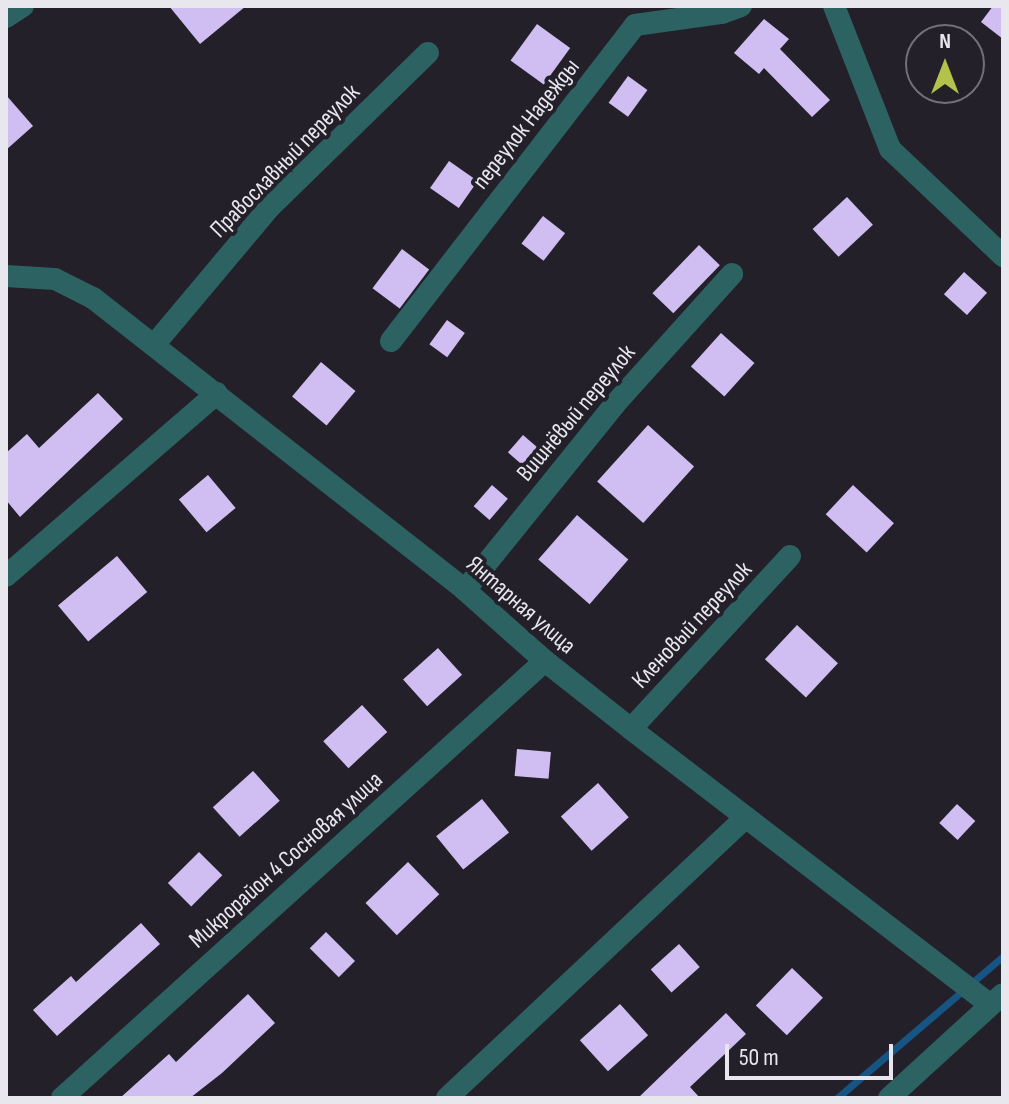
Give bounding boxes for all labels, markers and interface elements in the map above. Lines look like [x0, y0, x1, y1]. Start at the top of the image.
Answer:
north arrow [905, 24, 985, 104]
text: N [939, 28, 951, 55]
street label: переулок Надежды [466, 53, 586, 195]
street label: Православный переулок [204, 78, 366, 244]
street label: Вишнёвый переулок [511, 339, 641, 487]
street label: Янтарная улица [461, 550, 581, 660]
street label: Кленовый переулок [626, 556, 758, 694]
street label: Микрорайон 4 Сосновая улица [183, 766, 389, 954]
scale bar [729, 1028, 897, 1078]
text: 50 m [739, 1043, 779, 1072]

